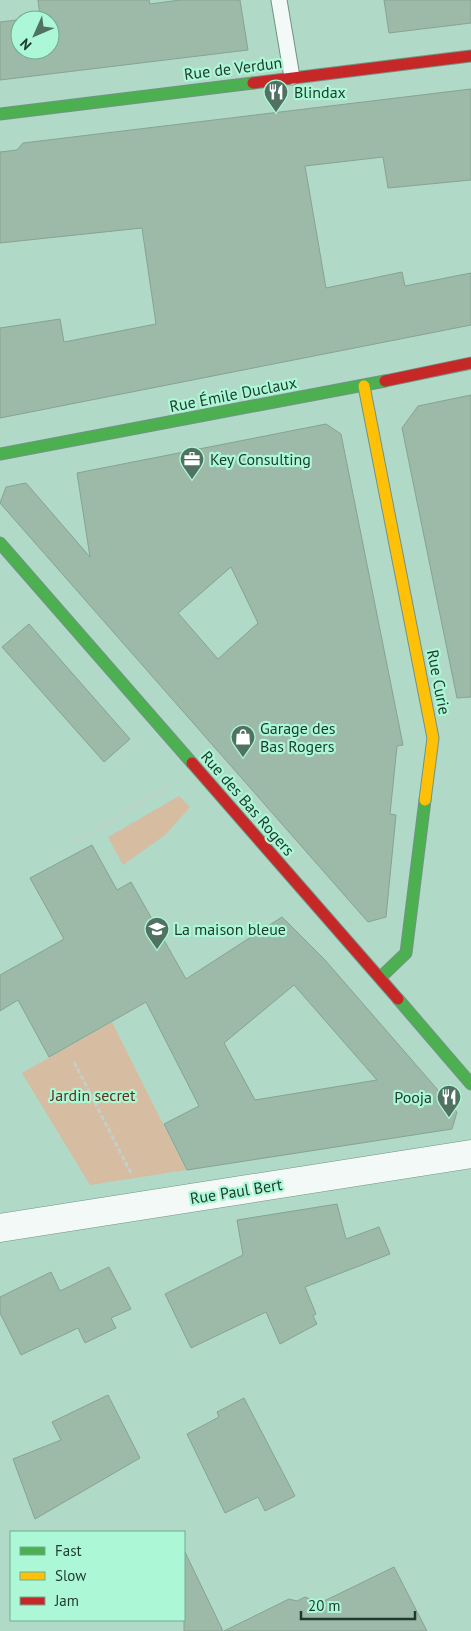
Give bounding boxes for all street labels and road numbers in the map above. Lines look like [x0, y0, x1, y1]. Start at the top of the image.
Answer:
street label: Rue de Verdun [183, 52, 283, 84]
street label: Rue Émile Duclaux [168, 372, 298, 416]
street label: Rue Curie [423, 648, 455, 716]
street label: Rue des Bas Rogers [197, 746, 299, 860]
street label: Rue Paul Bert [188, 1174, 284, 1208]

